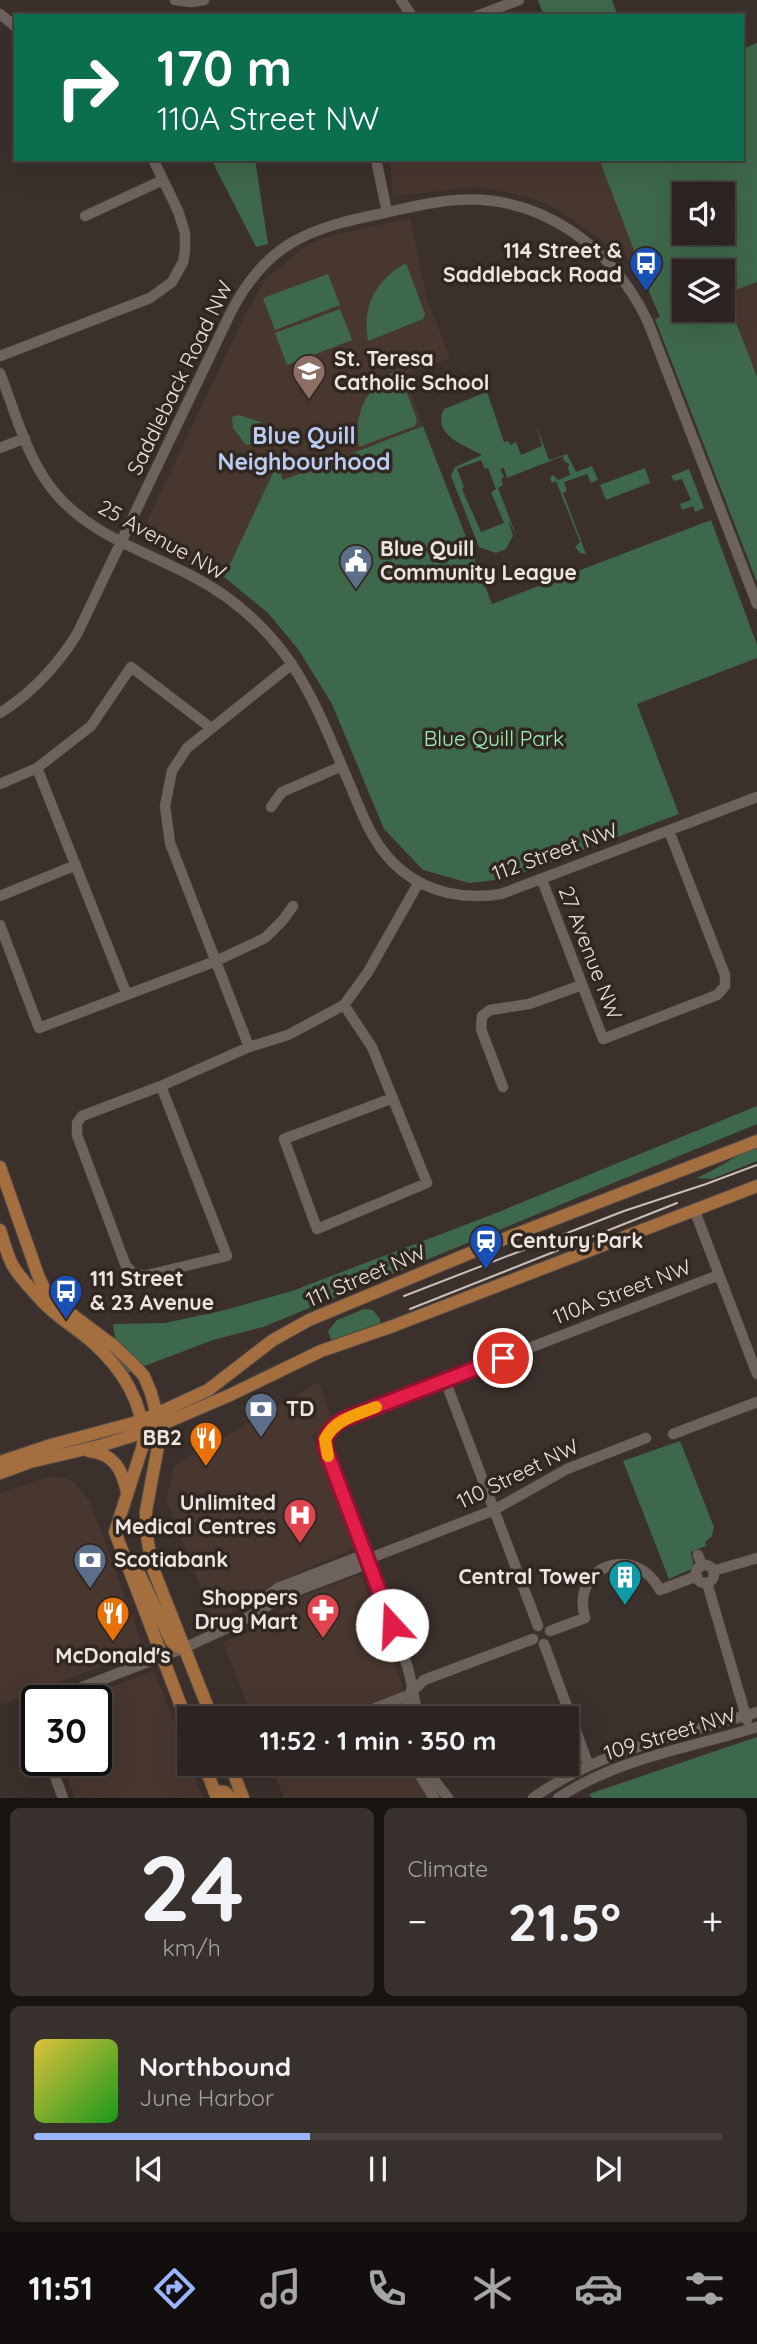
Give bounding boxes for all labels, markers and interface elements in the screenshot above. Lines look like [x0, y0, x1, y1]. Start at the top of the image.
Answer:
text: 170 m [157, 37, 292, 98]
icon: right [42, 42, 133, 133]
text: 110A Street NW [157, 98, 379, 138]
map controls [672, 182, 735, 322]
button: sound [672, 182, 735, 245]
place label: 114 Street & Saddleback Road [443, 237, 622, 287]
bus stop icon: 114 Street & Saddleback Road [627, 244, 665, 293]
button: layers [672, 259, 735, 322]
street label: Saddleback Road NW [121, 276, 238, 479]
place label: St. Teresa Catholic School [334, 345, 489, 395]
school or university icon: St. Teresa Catholic School [290, 352, 328, 401]
district label: Blue Quill Neighbourhood [218, 421, 390, 476]
street label: 25 Avenue NW [94, 493, 231, 585]
place label: Blue Quill Community League [380, 535, 577, 585]
public building icon: Blue Quill Community League [337, 542, 375, 591]
park label: Blue Quill Park [424, 725, 564, 751]
street label: 112 Street NW [488, 816, 621, 886]
street label: 27 Avenue NW [554, 882, 628, 1023]
station icon: Century Park [467, 1222, 505, 1271]
place label: Century Park [510, 1227, 643, 1253]
street label: 111 Street NW [302, 1238, 429, 1312]
street label: 110A Street NW [549, 1253, 694, 1329]
place label: 111 Street & 23 Avenue [90, 1265, 214, 1315]
bus stop icon: 111 Street & 23 Avenue [47, 1272, 85, 1321]
pin [473, 1328, 533, 1388]
icon: arrive [484, 1339, 522, 1377]
bank icon: TD [242, 1390, 280, 1439]
place label: TD [286, 1395, 314, 1421]
restaurant icon: BB2 [187, 1419, 225, 1468]
place label: BB2 [143, 1424, 182, 1450]
street label: 110 Street NW [452, 1432, 583, 1514]
place label: Unlimited Medical Centres [115, 1489, 276, 1539]
hospital icon: Unlimited Medical Centres [281, 1496, 319, 1545]
bank icon: Scotiabank [71, 1541, 109, 1590]
place label: Scotiabank [114, 1546, 228, 1572]
building icon: Central Tower [606, 1558, 644, 1607]
place label: Central Tower [458, 1563, 600, 1589]
place label: Shoppers Drug Mart [194, 1584, 298, 1634]
position arrow [355, 1588, 429, 1662]
pharmacy icon: Shoppers Drug Mart [304, 1591, 342, 1640]
restaurant icon: McDonald's [94, 1594, 132, 1643]
place label: McDonald's [55, 1642, 171, 1668]
speed limit sign: 30 [21, 1685, 112, 1776]
street label: 109 Street NW [601, 1701, 739, 1765]
text: 11:52 · 1 min · 350 m [260, 1724, 496, 1757]
text: 24 [139, 1830, 244, 1944]
text: Climate [408, 1854, 488, 1883]
text: 21.5° [508, 1889, 621, 1954]
text: − [408, 1897, 427, 1945]
text: + [702, 1897, 723, 1945]
text: km/h [163, 1933, 221, 1962]
text: Northbound [139, 2050, 291, 2083]
text: June Harbor [139, 2083, 274, 2112]
icon: previous [130, 2150, 168, 2188]
icon: pause [359, 2150, 397, 2188]
icon: next [589, 2150, 627, 2188]
icon: directions [150, 2264, 199, 2313]
icon: music [256, 2264, 305, 2313]
icon: phone [362, 2264, 411, 2313]
icon: climate [468, 2264, 517, 2313]
icon: car [574, 2264, 623, 2313]
icon: filters [680, 2264, 729, 2313]
text: 11:51 [28, 2268, 93, 2308]

